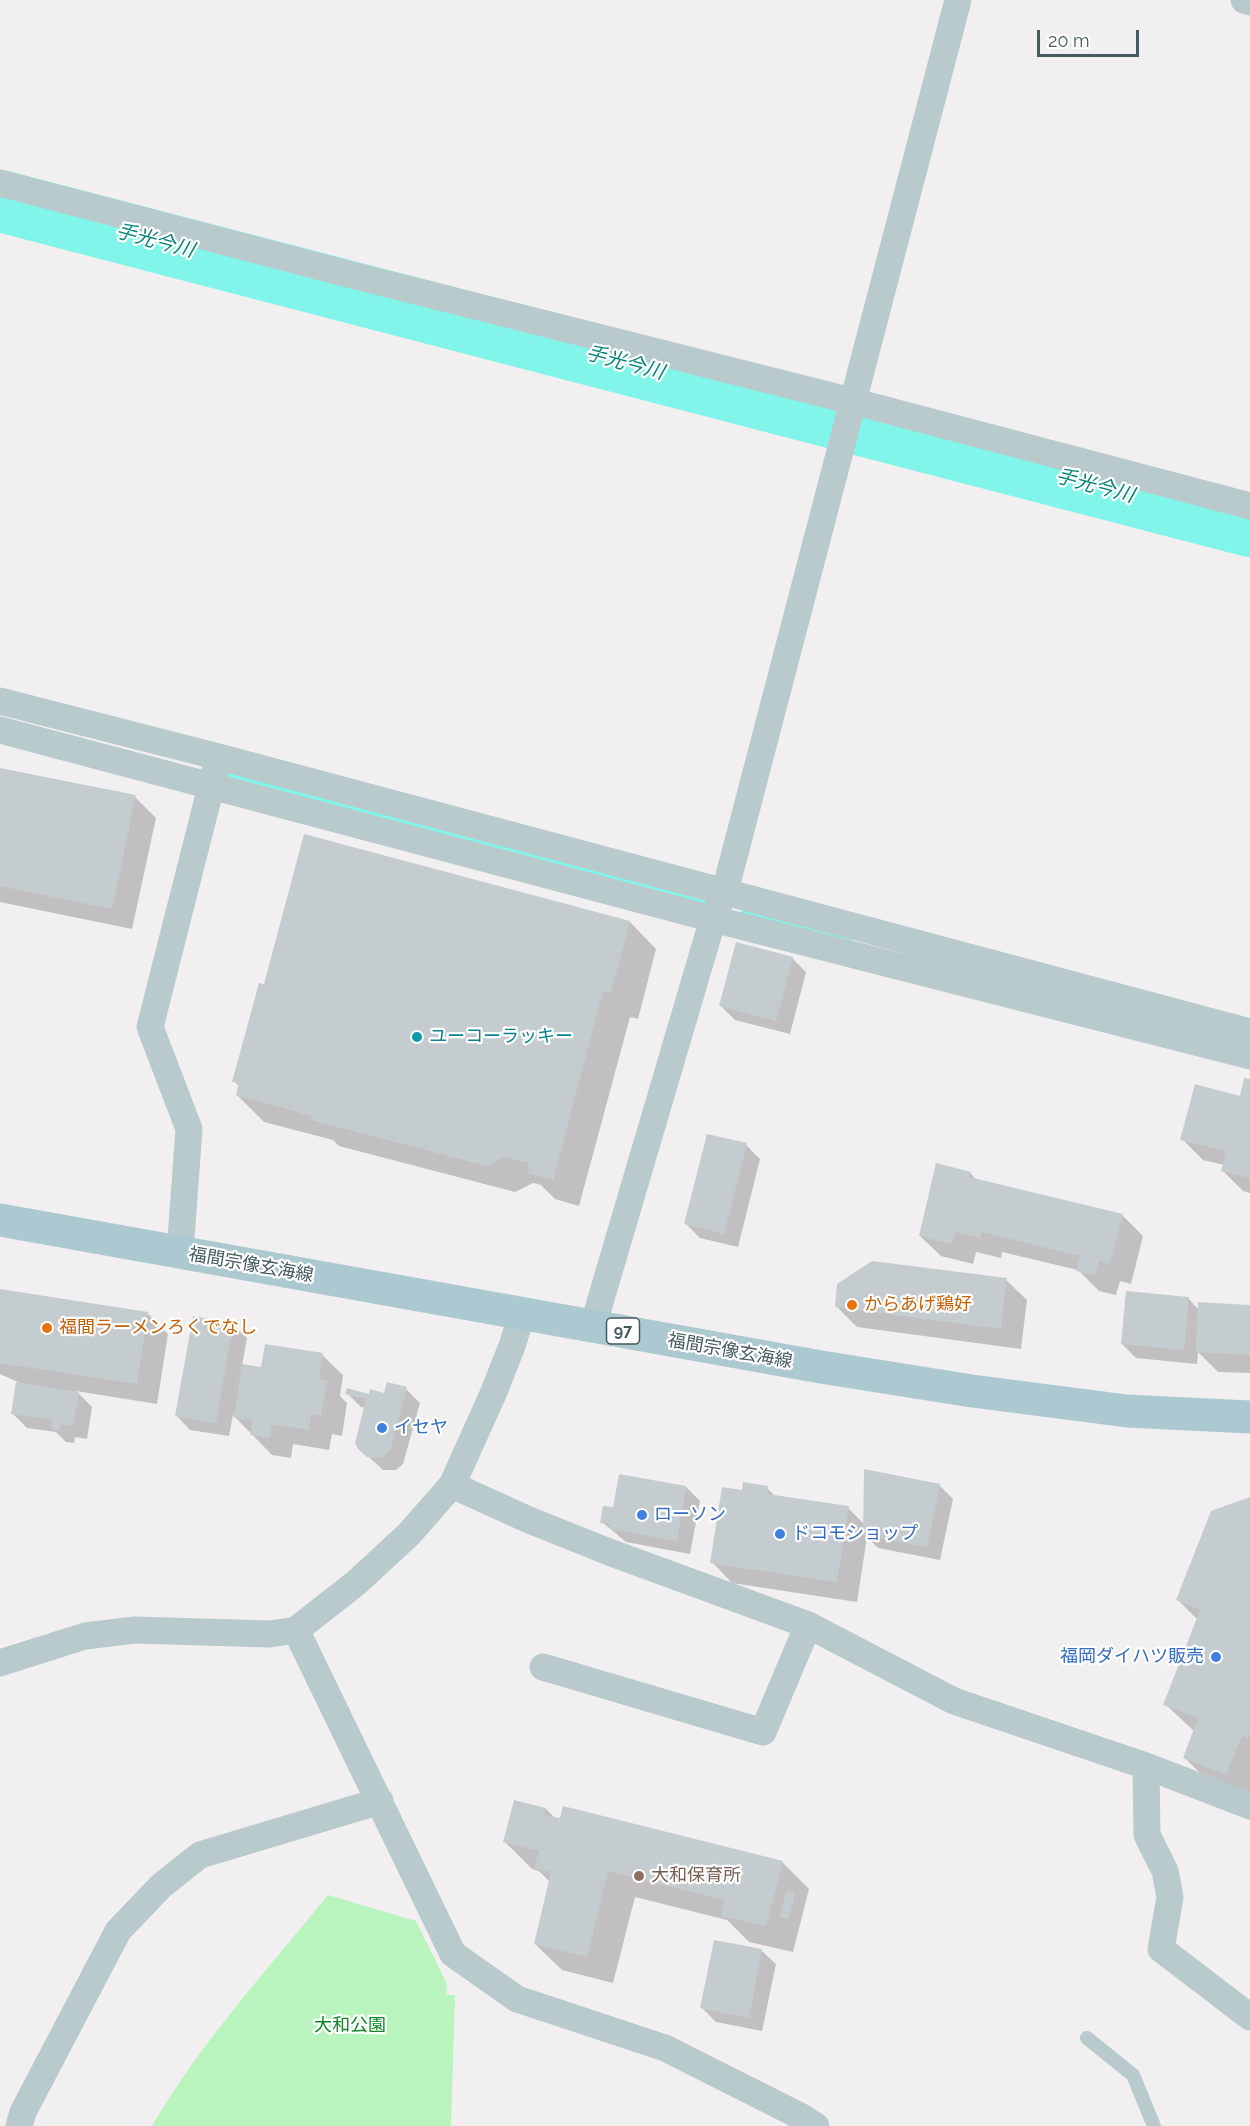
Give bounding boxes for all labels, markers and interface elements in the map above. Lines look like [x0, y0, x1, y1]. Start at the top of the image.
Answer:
scale bar [1040, 18, 1142, 56]
text: 20 m [1048, 30, 1090, 51]
water label: 手光今川 [113, 219, 197, 263]
water label: 手光今川 [583, 341, 667, 385]
water label: 手光今川 [1053, 464, 1137, 508]
place label: ユーコーラッキー [429, 1026, 573, 1048]
marker: ユーコーラッキー [410, 1030, 424, 1044]
street label: 福間宗像玄海線 [187, 1243, 315, 1287]
place label: からあげ鶏好 [864, 1294, 972, 1316]
marker: からあげ鶏好 [845, 1298, 859, 1312]
place label: 福間ラーメンろくでなし [59, 1317, 257, 1339]
road number: 97 [606, 1318, 640, 1344]
marker: 福間ラーメンろくでなし [40, 1321, 54, 1335]
street label: 福間宗像玄海線 [666, 1329, 794, 1373]
place label: イセヤ [394, 1417, 448, 1439]
marker: イセヤ [375, 1421, 389, 1435]
place label: ローソン [654, 1504, 726, 1526]
marker: ローソン [635, 1508, 649, 1522]
place label: ドコモショップ [792, 1523, 918, 1545]
marker: ドコモショップ [773, 1527, 787, 1541]
place label: 福岡ダイハツ販売 [1060, 1646, 1204, 1668]
marker: 福岡ダイハツ販売 [1209, 1650, 1223, 1664]
place label: 大和保育所 [651, 1865, 741, 1887]
marker: 大和保育所 [632, 1869, 646, 1883]
park label: 大和公園 [314, 2015, 386, 2037]

